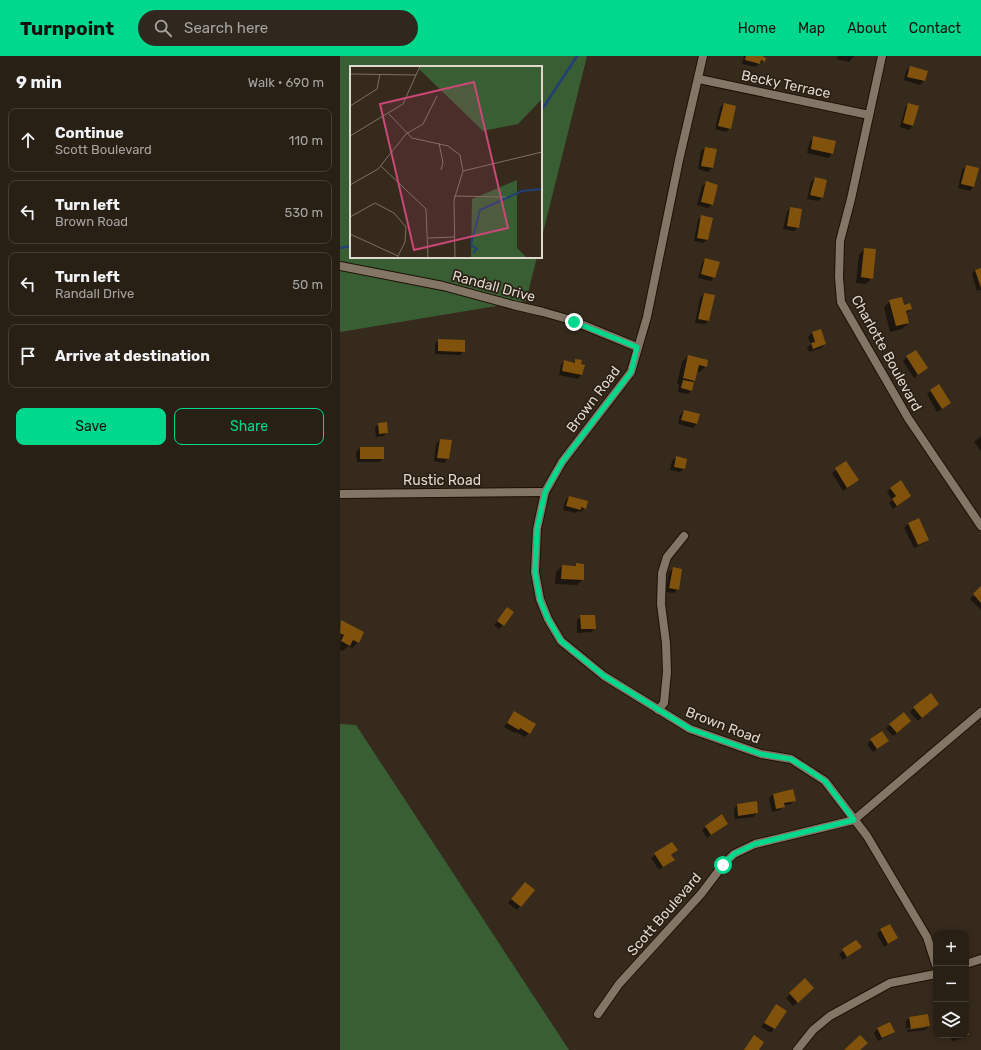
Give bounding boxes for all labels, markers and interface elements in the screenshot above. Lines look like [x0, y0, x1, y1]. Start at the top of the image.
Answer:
search box [138, 10, 418, 46]
text: Turnpoint [20, 17, 114, 40]
icon: search [152, 17, 174, 39]
text: Search here [184, 19, 268, 37]
text: Home [738, 20, 776, 37]
text: Map [798, 20, 825, 37]
text: About [847, 20, 887, 37]
text: Contact [909, 20, 961, 37]
inset map [350, 66, 542, 258]
street label: Becky Terrace [740, 67, 832, 102]
text: 9 min [16, 72, 62, 92]
text: Walk · 690 m [248, 75, 324, 90]
text: Continue [55, 124, 124, 142]
icon: ahead [17, 129, 39, 151]
text: 110 m [289, 133, 323, 148]
text: Scott Boulevard [55, 142, 152, 157]
text: Turn left [55, 196, 120, 214]
icon: left [17, 201, 39, 223]
text: 530 m [284, 205, 323, 220]
text: Brown Road [55, 214, 128, 229]
street label: Randall Drive [450, 267, 537, 306]
text: Turn left [55, 268, 120, 286]
icon: left [17, 273, 39, 295]
text: 50 m [292, 277, 323, 292]
text: Randall Drive [55, 286, 134, 301]
street label: Charlotte Boulevard [848, 292, 926, 414]
route end [565, 313, 583, 331]
icon: arrive [17, 345, 39, 367]
text: Arrive at destination [55, 347, 210, 365]
street label: Brown Road [563, 363, 624, 436]
button: Save [16, 408, 166, 445]
button: Share [174, 408, 324, 445]
street label: Rustic Road [403, 472, 481, 489]
street label: Brown Road [683, 703, 763, 748]
route start [714, 856, 732, 874]
street label: Scott Boulevard [624, 869, 705, 959]
map controls [933, 930, 969, 1038]
button: + [933, 930, 969, 966]
button: − [933, 966, 969, 1002]
button: layers [933, 1002, 969, 1038]

